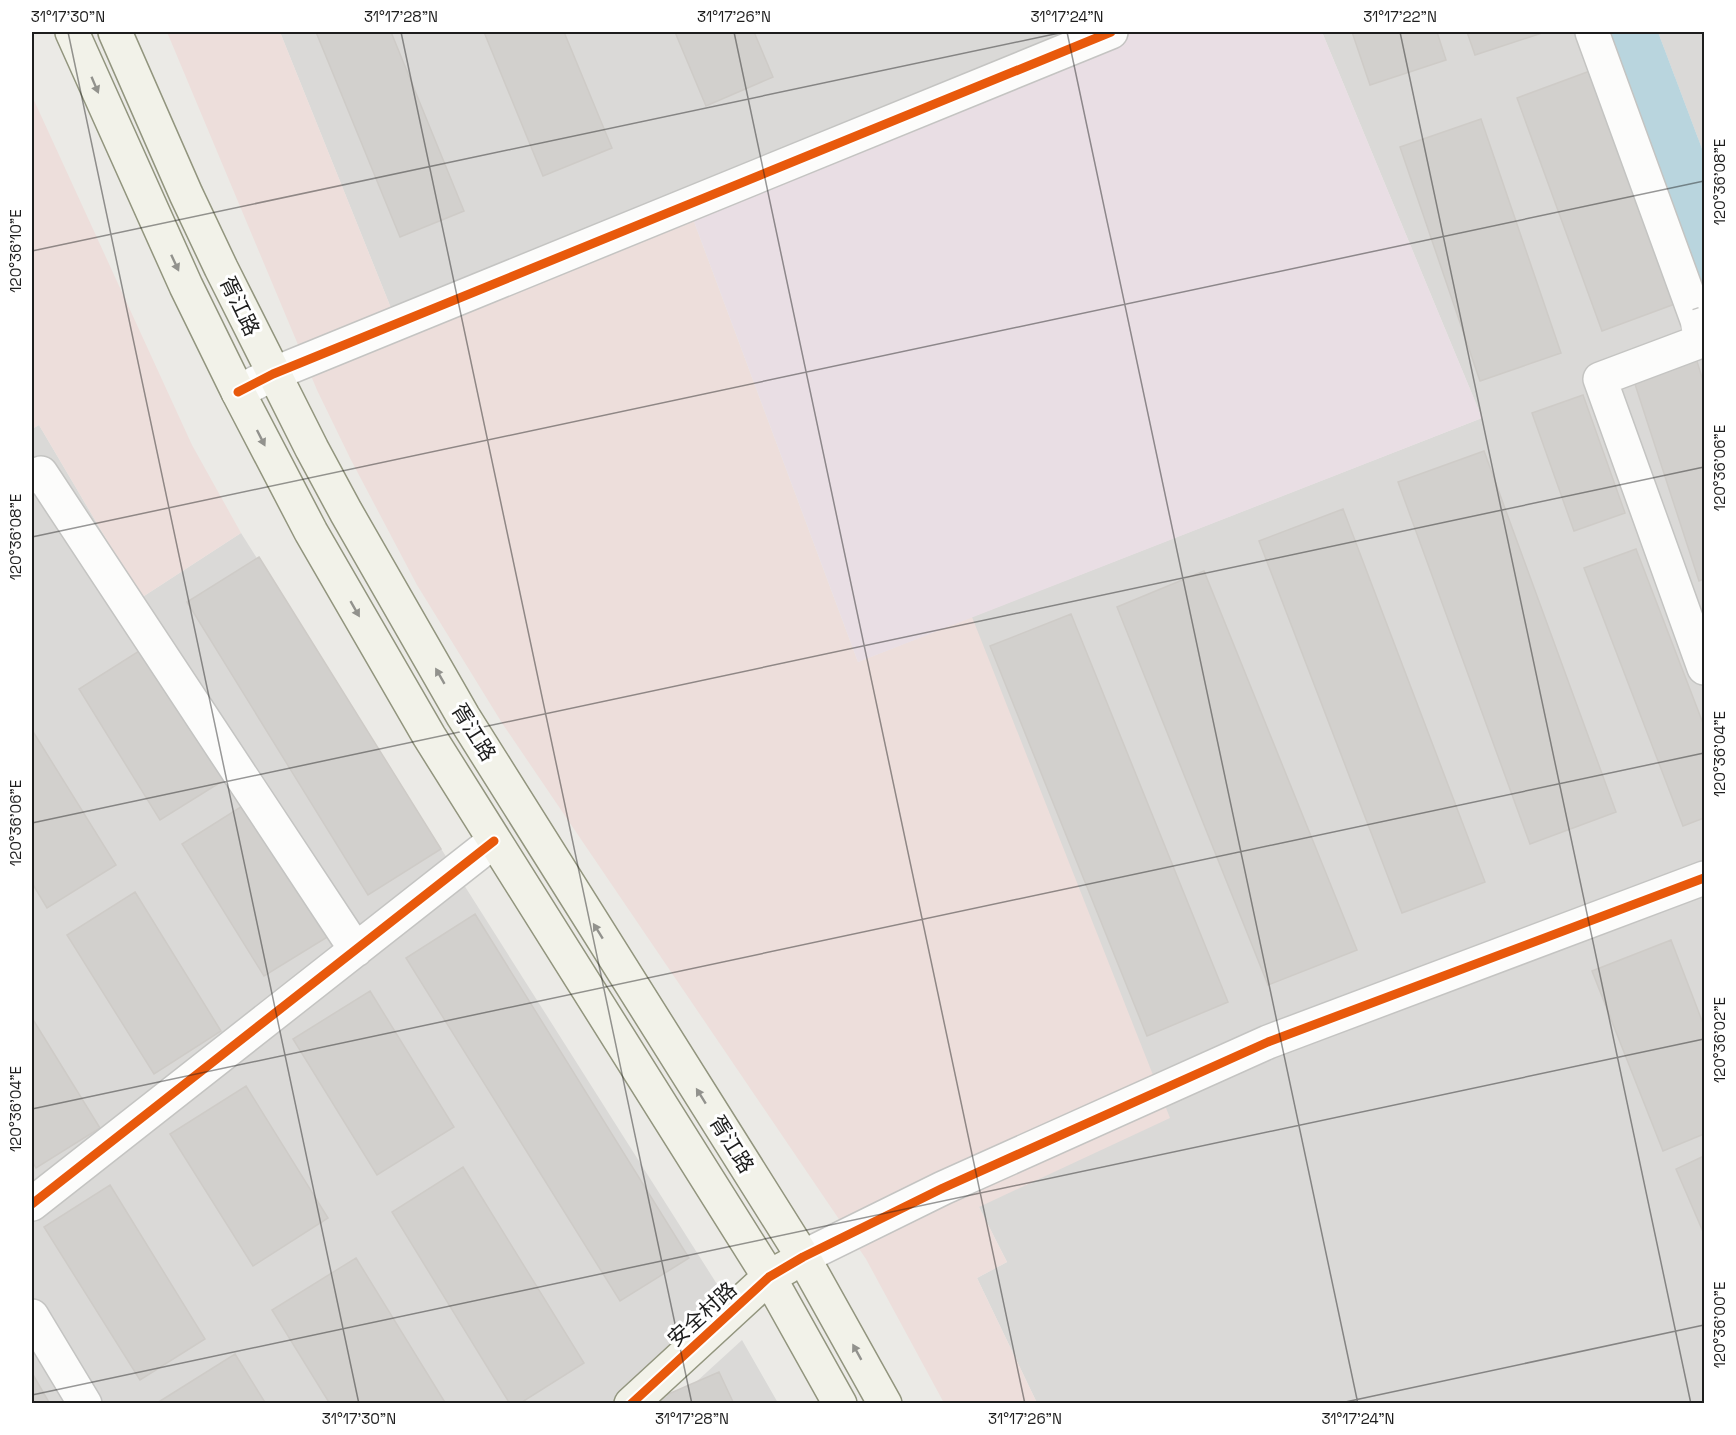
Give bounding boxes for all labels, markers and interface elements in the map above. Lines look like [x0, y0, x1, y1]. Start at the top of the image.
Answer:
text: 31°17'30"N [31, 7, 105, 26]
text: 31°17'28"N [364, 7, 438, 26]
text: 31°17'26"N [697, 7, 771, 26]
text: 31°17'24"N [1030, 7, 1104, 26]
text: 31°17'22"N [1363, 7, 1437, 26]
one-way arrow [91, 77, 100, 94]
text: 120°36'08"E [1710, 139, 1729, 225]
text: 120°36'10"E [6, 209, 25, 293]
one-way arrow [171, 255, 180, 272]
street label: 胥江路 [214, 272, 266, 340]
text: 120°36'06"E [1710, 425, 1729, 511]
one-way arrow [256, 429, 266, 447]
text: 120°36'08"E [6, 494, 25, 580]
one-way arrow [350, 601, 360, 618]
one-way arrow [434, 668, 445, 684]
street label: 胥江路 [446, 698, 502, 766]
text: 120°36'04"E [1710, 711, 1729, 797]
text: 120°36'06"E [6, 780, 25, 866]
one-way arrow [592, 923, 603, 939]
text: 120°36'02"E [1710, 997, 1729, 1083]
text: 120°36'04"E [6, 1066, 25, 1152]
one-way arrow [696, 1088, 707, 1104]
street label: 胥江路 [704, 1110, 760, 1178]
street label: 安全村路 [662, 1276, 742, 1352]
text: 120°36'00"E [1710, 1282, 1729, 1368]
one-way arrow [852, 1344, 862, 1361]
text: 31°17'30"N [322, 1409, 396, 1428]
text: 31°17'28"N [655, 1409, 729, 1428]
text: 31°17'26"N [988, 1409, 1062, 1428]
text: 31°17'24"N [1321, 1409, 1395, 1428]

